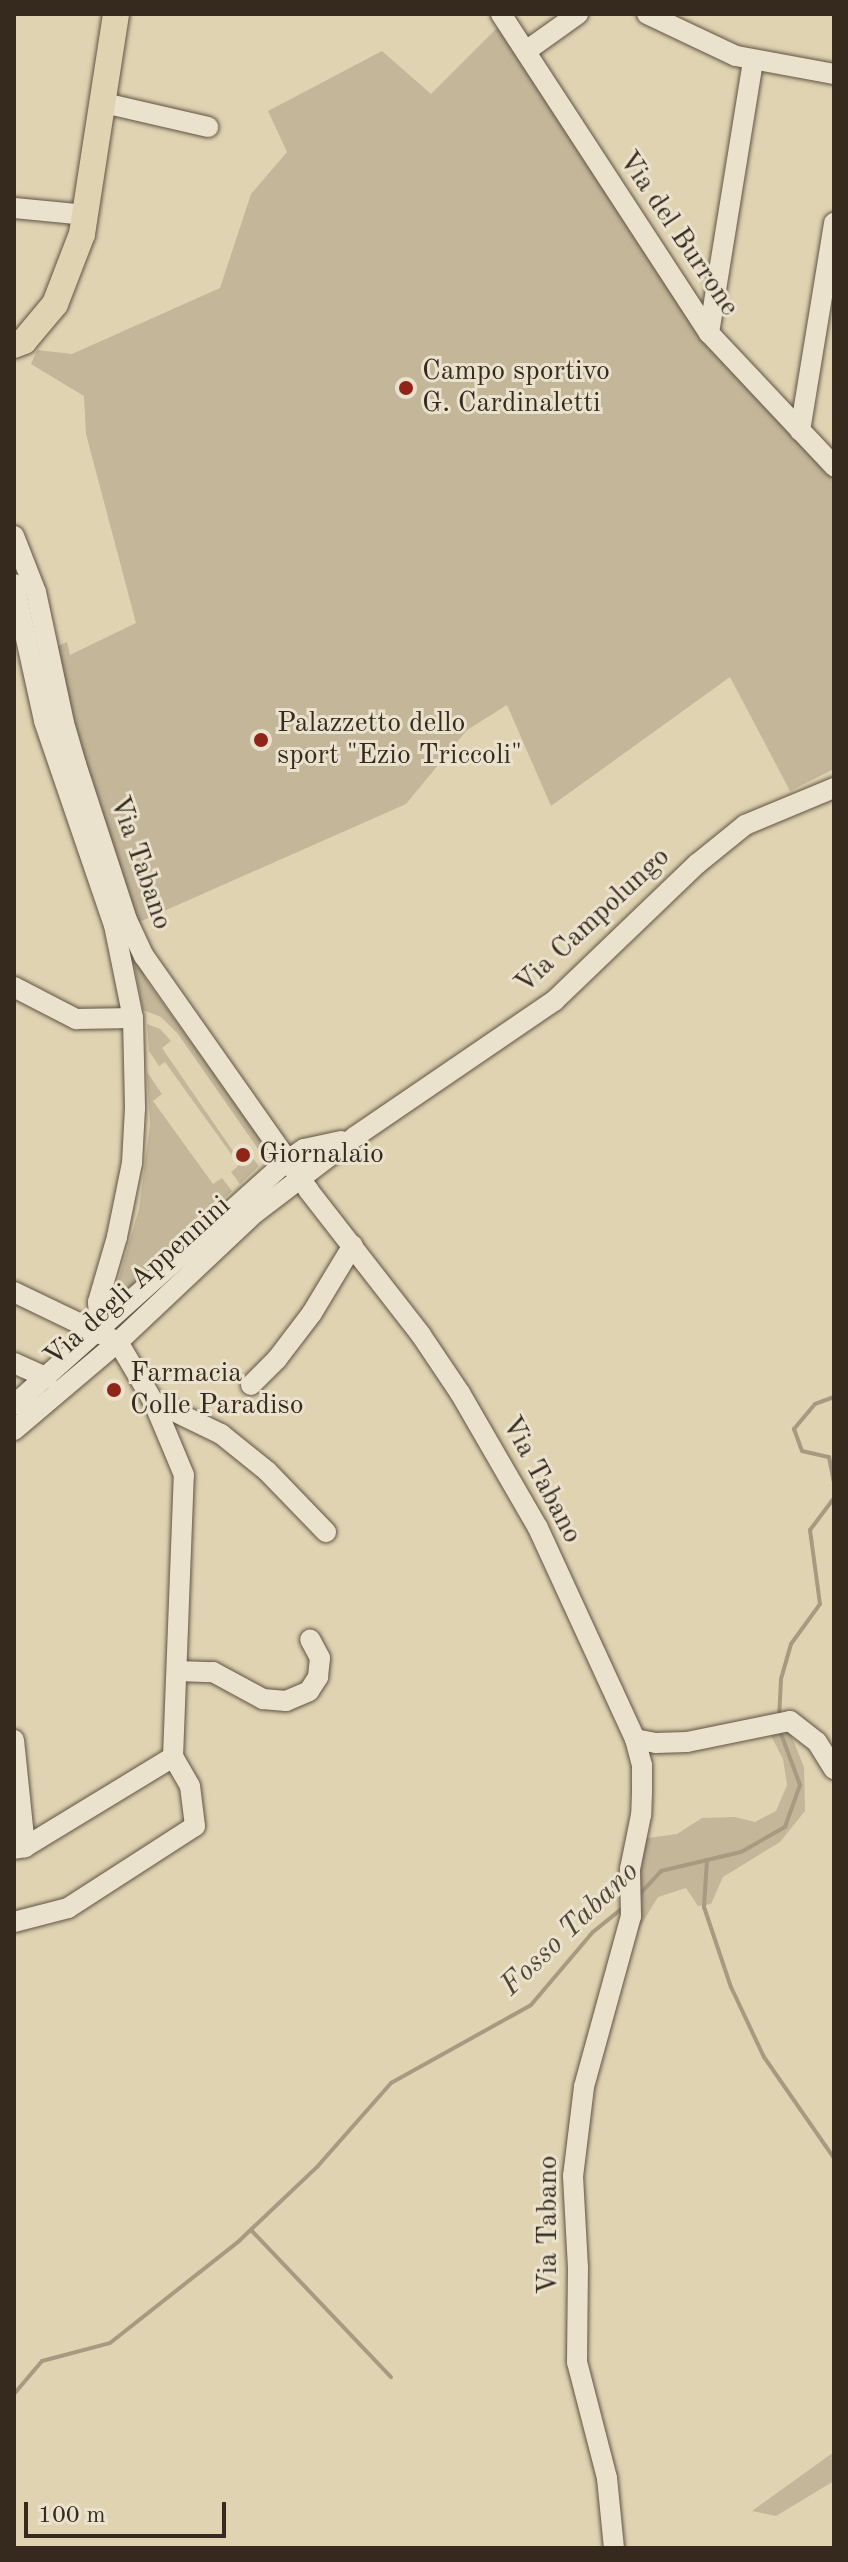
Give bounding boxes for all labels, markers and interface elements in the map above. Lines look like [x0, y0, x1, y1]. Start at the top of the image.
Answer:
street label: Via del Burrone [610, 145, 746, 323]
place label: Campo sportivo G. Cardinaletti [422, 355, 610, 421]
marker: Campo sportivo G. Cardinaletti [397, 379, 415, 397]
place label: Palazzetto dello sport "Ezio Triccoli" [277, 707, 522, 773]
marker: Palazzetto dello sport "Ezio Triccoli" [252, 731, 270, 749]
street label: Via Tabano [101, 792, 179, 934]
street label: Via Campolungo [509, 841, 677, 1001]
place label: Giornalaio [259, 1138, 384, 1172]
marker: Giornalaio [234, 1146, 252, 1164]
street label: Via degli Appennini [38, 1190, 238, 1374]
place label: Farmacia Colle Paradiso [130, 1357, 304, 1423]
marker: Farmacia Colle Paradiso [105, 1381, 123, 1399]
street label: Via Tabano [494, 1411, 588, 1549]
water label: Fosso Tabano [493, 1854, 647, 2004]
street label: Via Tabano [532, 2155, 566, 2295]
scale bar [28, 2486, 230, 2536]
text: 100 m [38, 2504, 106, 2528]

